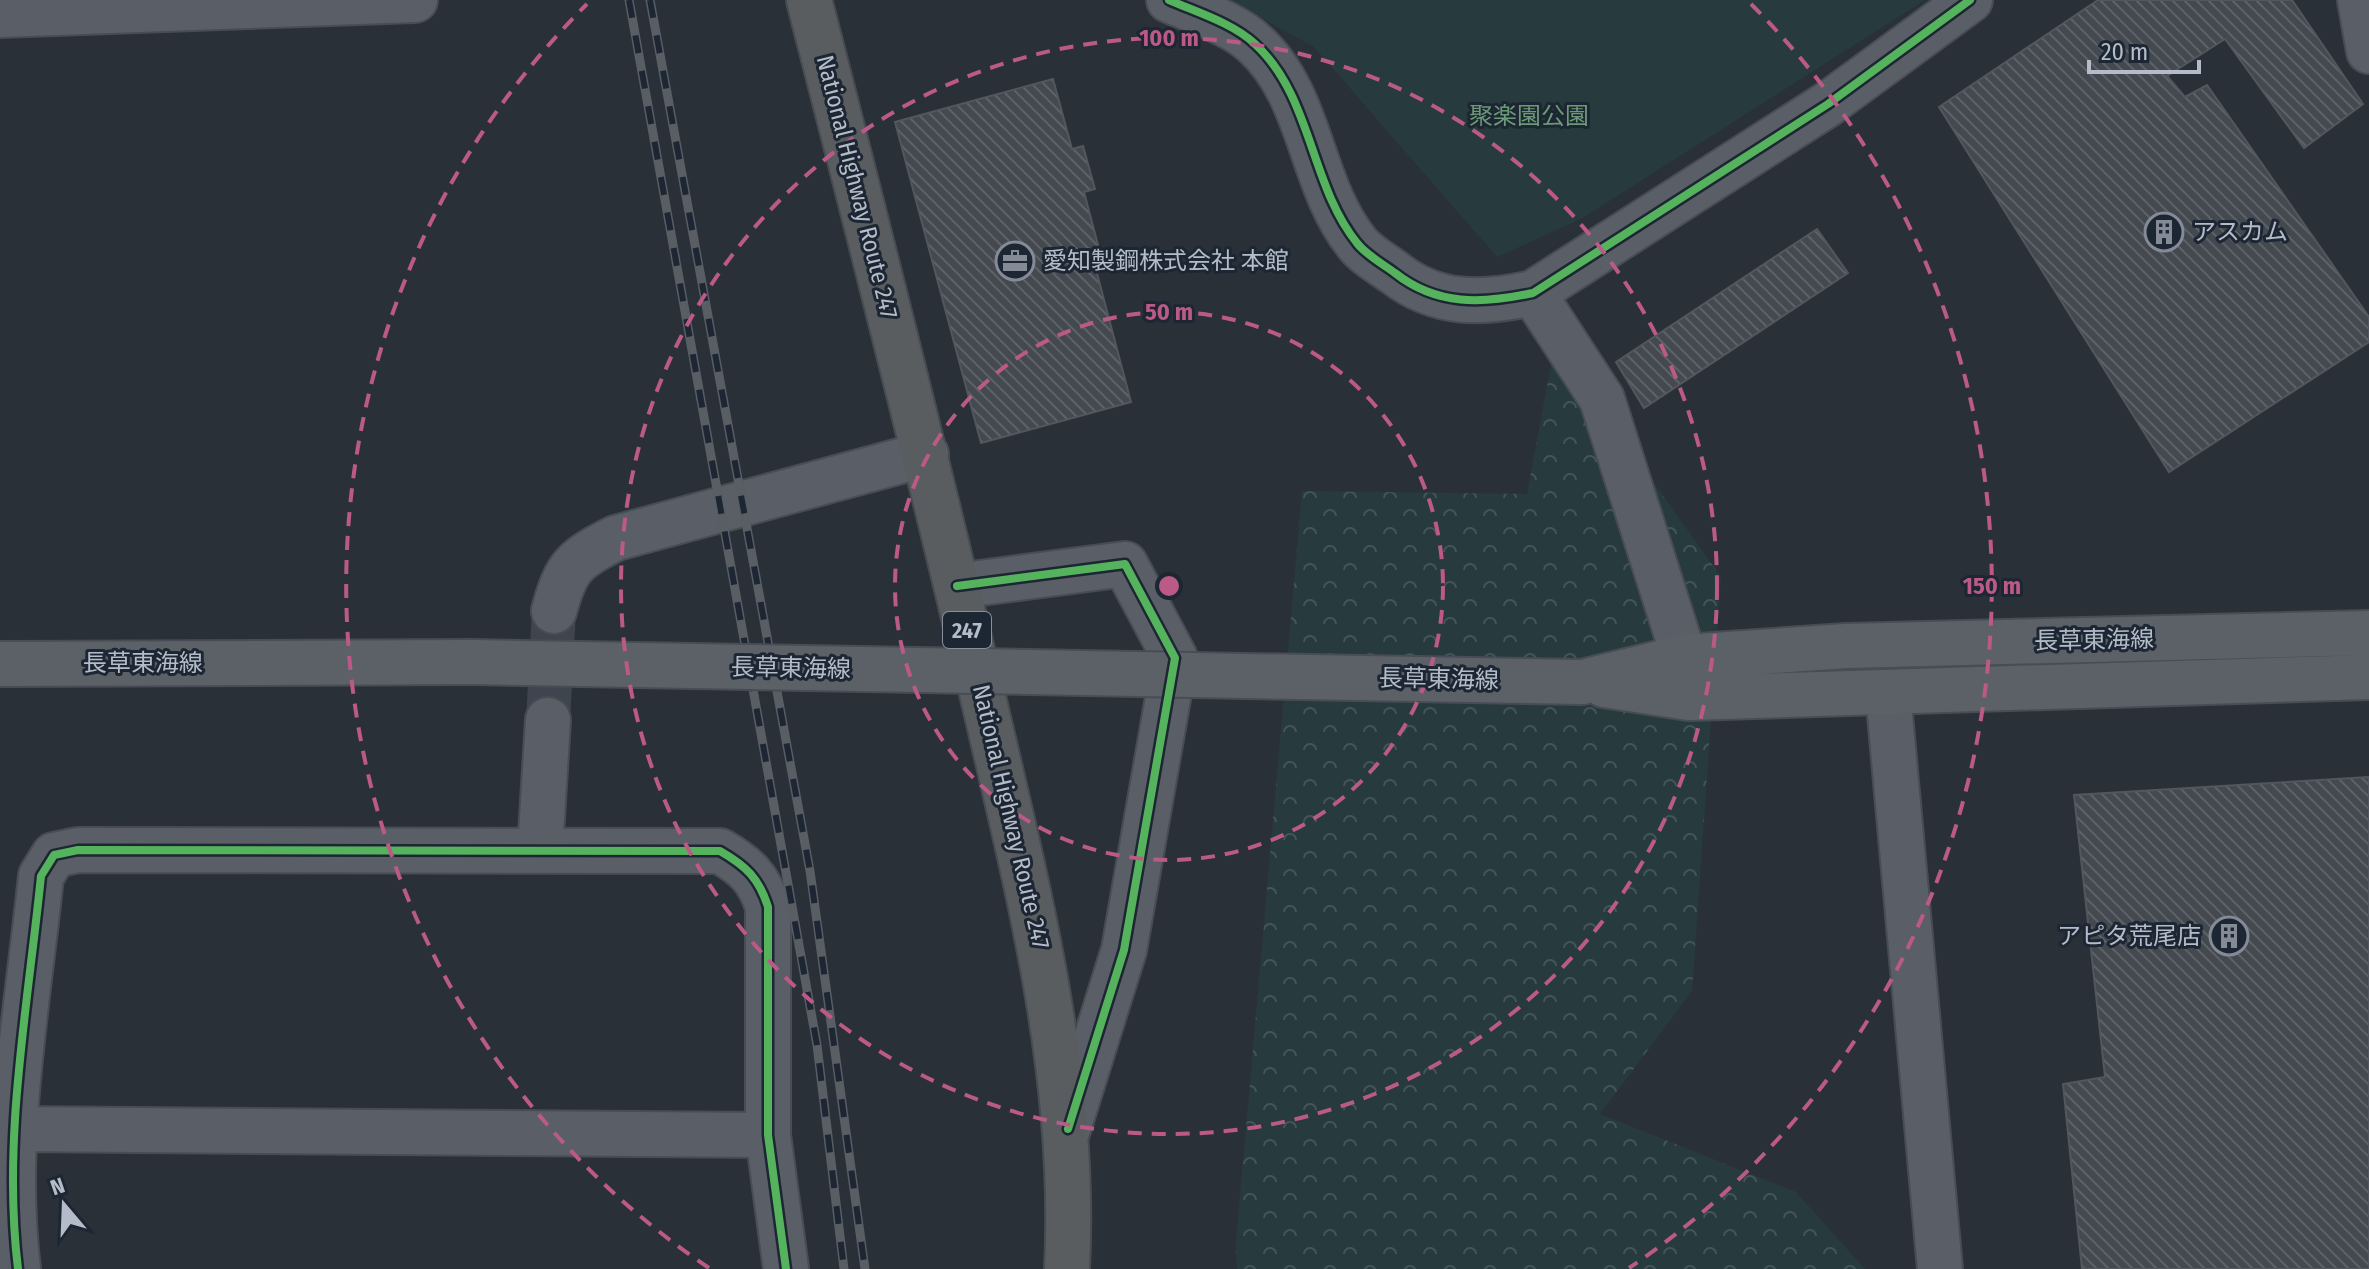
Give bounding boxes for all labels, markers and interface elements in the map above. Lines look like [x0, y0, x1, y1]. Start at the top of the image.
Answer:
text: 100 m [1139, 24, 1199, 52]
scale bar [2089, 24, 2199, 74]
text: 20 m [2101, 38, 2148, 66]
street label: National Highway Route 247 [811, 52, 903, 322]
park label: 聚楽園公園 [1469, 102, 1589, 130]
building icon: アスカム [2143, 211, 2185, 253]
place label: アスカム [2192, 218, 2288, 246]
office icon: 愛知製鋼株式会社 本館 [994, 240, 1036, 282]
place label: 愛知製鋼株式会社 本館 [1043, 247, 1289, 275]
text: 50 m [1145, 298, 1193, 326]
centre of rings [1155, 572, 1183, 600]
text: 150 m [1963, 572, 2021, 600]
road number: 247 [943, 612, 991, 648]
street label: 長草東海線 [2034, 625, 2154, 655]
street label: 長草東海線 [83, 649, 203, 677]
street label: 長草東海線 [731, 653, 851, 683]
street label: 長草東海線 [1379, 664, 1499, 694]
street label: National Highway Route 247 [967, 682, 1055, 952]
building icon: アピタ荒尾店 [2208, 915, 2250, 957]
place label: アピタ荒尾店 [2057, 922, 2201, 950]
north arrow [24, 1165, 104, 1245]
text: N [47, 1172, 68, 1201]

